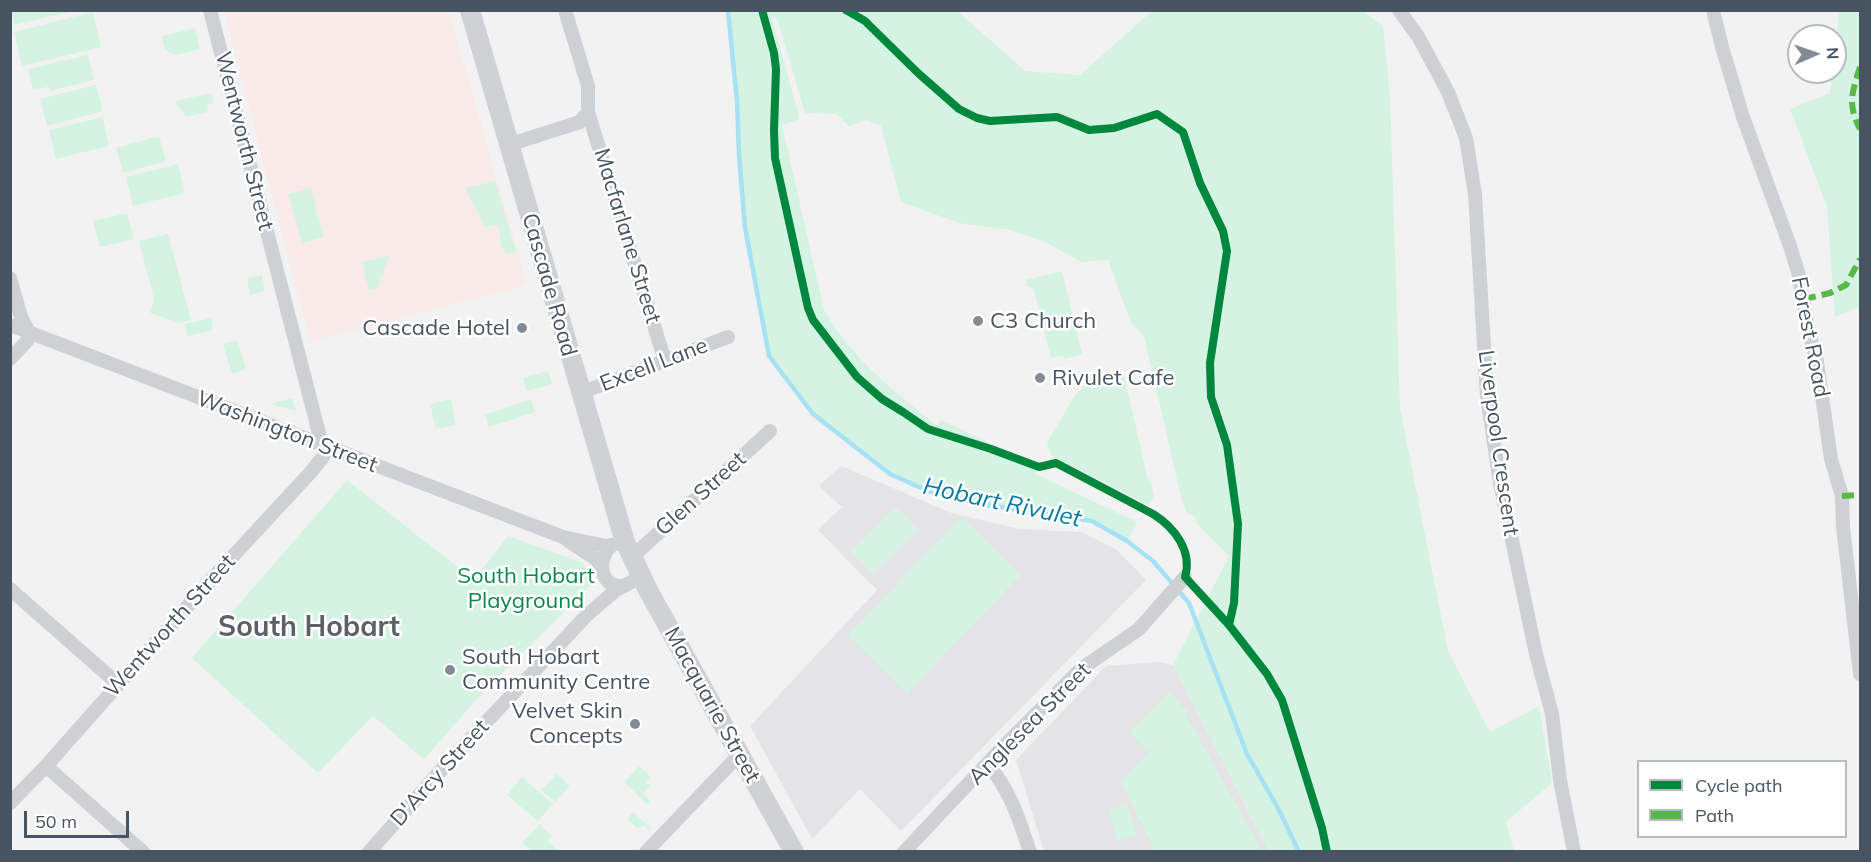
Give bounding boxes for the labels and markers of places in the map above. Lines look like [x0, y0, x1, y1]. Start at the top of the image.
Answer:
place label: C3 Church [990, 308, 1096, 334]
marker: C3 Church [971, 314, 985, 328]
place label: Cascade Hotel [362, 315, 510, 341]
marker: Cascade Hotel [515, 321, 529, 335]
place label: Rivulet Cafe [1052, 365, 1174, 391]
marker: Rivulet Cafe [1033, 371, 1047, 385]
place label: South Hobart Community Centre [462, 644, 650, 696]
marker: South Hobart Community Centre [443, 663, 457, 677]
place label: Velvet Skin Concepts [512, 698, 623, 750]
marker: Velvet Skin Concepts [628, 717, 642, 731]

